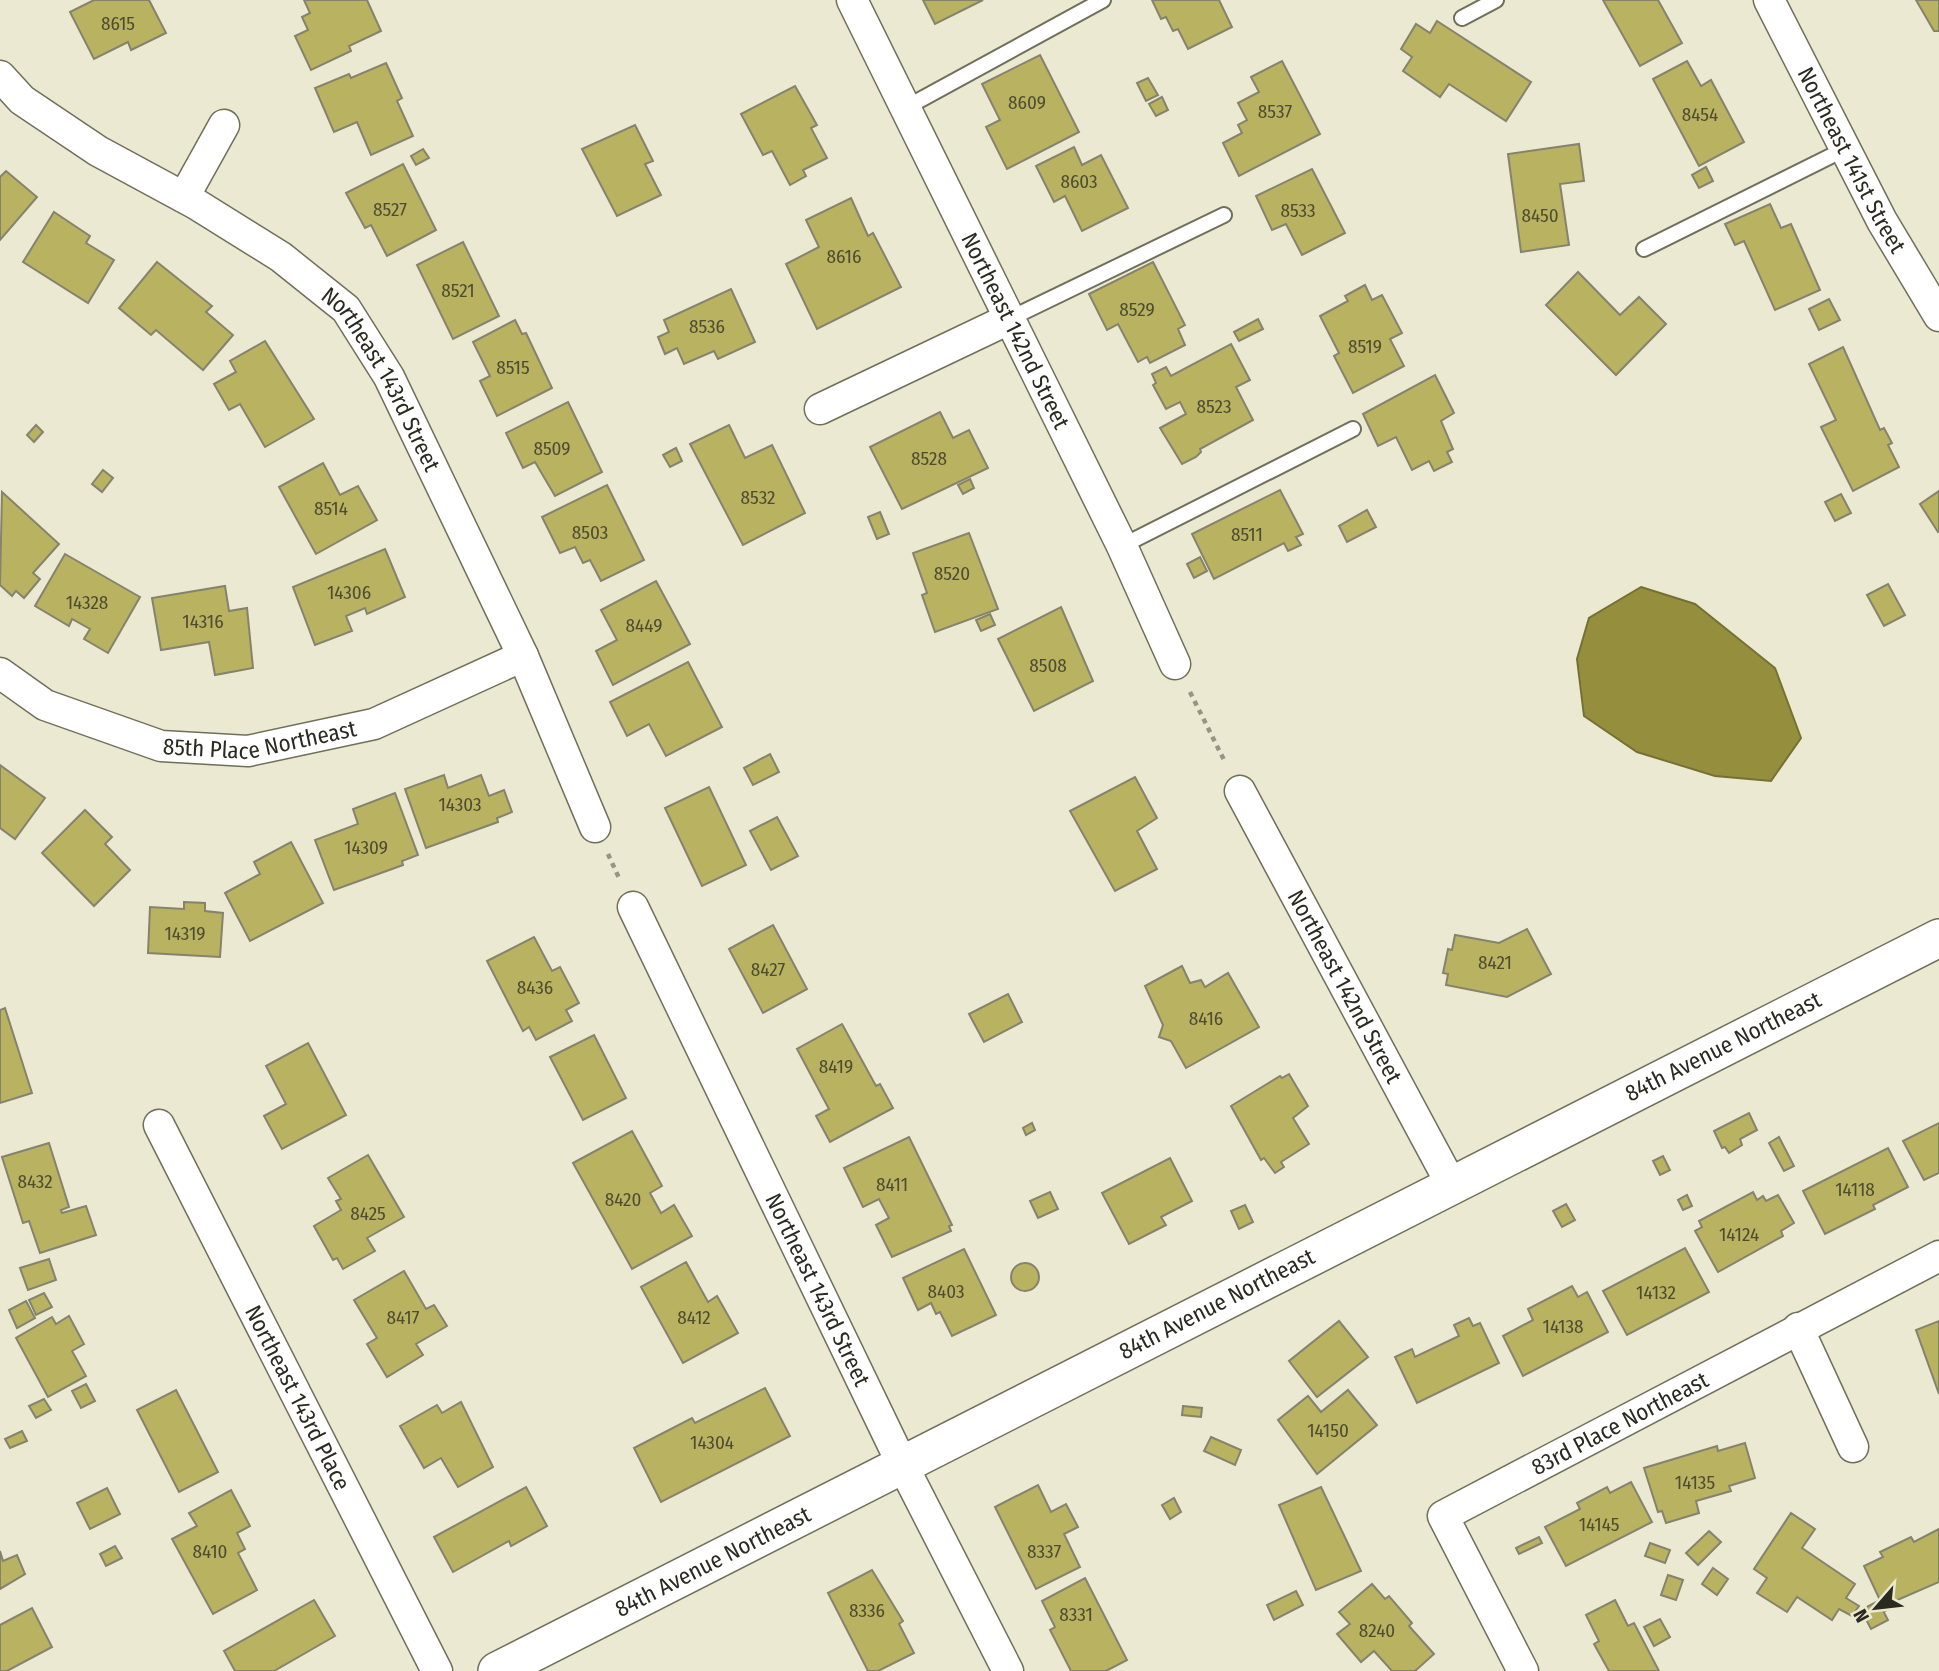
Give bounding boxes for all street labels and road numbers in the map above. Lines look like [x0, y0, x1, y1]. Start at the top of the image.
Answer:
street label: Northeast 141st Street [1792, 62, 1912, 258]
street label: Northeast 142nd Street [955, 228, 1076, 434]
street label: Northeast 143rd Street [316, 281, 446, 476]
street label: 85th Place Northeast [162, 714, 359, 765]
street label: Northeast 142nd Street [1282, 885, 1409, 1088]
street label: 84th Avenue Northeast [1620, 985, 1826, 1107]
street label: Northeast 143rd Street [759, 1189, 876, 1391]
street label: 84th Avenue Northeast [1114, 1242, 1320, 1365]
street label: Northeast 143rd Place [239, 1300, 357, 1495]
street label: 83rd Place Northeast [1527, 1365, 1713, 1481]
street label: 84th Avenue Northeast [610, 1500, 816, 1623]

